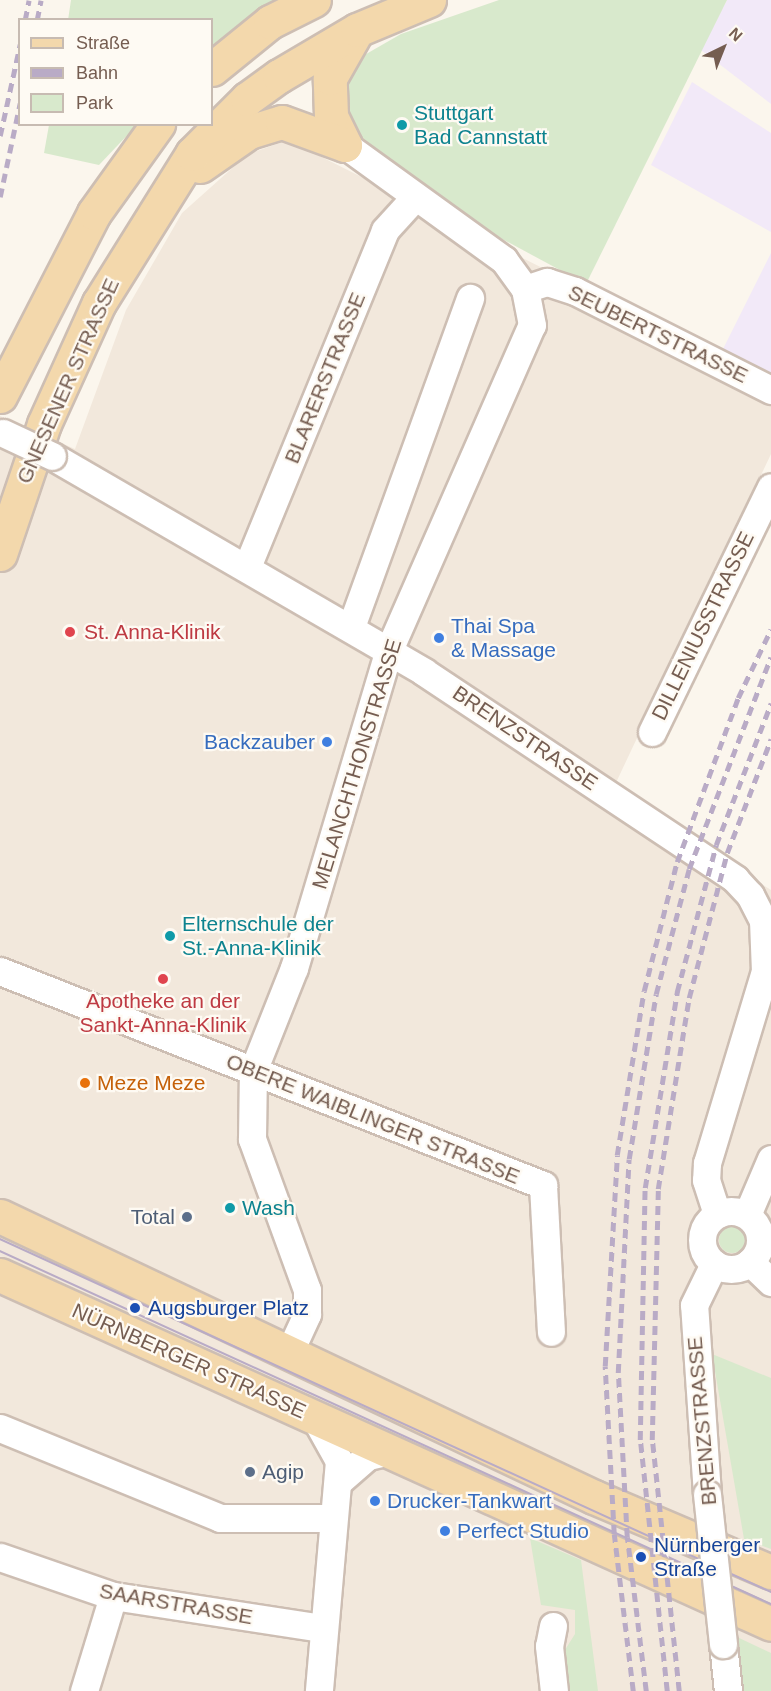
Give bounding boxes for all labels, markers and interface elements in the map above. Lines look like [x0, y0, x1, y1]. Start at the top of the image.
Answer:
legend [18, 18, 213, 126]
north arrow [693, 18, 753, 78]
text: N [726, 24, 746, 45]
text: Straße [76, 33, 130, 53]
text: Bahn [76, 63, 118, 83]
text: Park [76, 93, 113, 113]
place label: Stuttgart Bad Cannstatt [414, 100, 547, 150]
marker: Stuttgart Bad Cannstatt [395, 118, 409, 132]
street label: GNESENER STRASSE [11, 275, 125, 487]
street label: SEUBERTSTRASSE [564, 280, 752, 388]
street label: BLARERSTRASSE [279, 289, 371, 467]
street label: DILLENIUSSTRASSE [646, 528, 760, 724]
place label: Thai Spa & Massage [451, 613, 556, 663]
place label: St. Anna-Klinik [84, 619, 222, 645]
marker: St. Anna-Klinik [61, 623, 79, 641]
marker: Thai Spa & Massage [432, 631, 446, 645]
street label: MELANCHTHONSTRASSE [307, 636, 407, 892]
street label: BRENZSTRASSE [448, 680, 602, 796]
place label: Backzauber [204, 729, 315, 755]
marker: Backzauber [320, 735, 334, 749]
place label: Elternschule der St.-Anna-Klinik [182, 911, 334, 961]
marker: Elternschule der St.-Anna-Klinik [163, 929, 177, 943]
marker: Apotheke an der Sankt-Anna-Klinik [156, 972, 170, 986]
place label: Apotheke an der Sankt-Anna-Klinik [80, 988, 246, 1038]
street label: OBERE WAIBLINGER STRASSE [223, 1048, 523, 1190]
place label: Meze Meze [97, 1070, 206, 1096]
marker: Meze Meze [78, 1076, 92, 1090]
place label: Wash [242, 1195, 295, 1221]
marker: Wash [223, 1201, 237, 1215]
place label: Total [131, 1204, 175, 1230]
marker: Total [180, 1210, 194, 1224]
place label: Augsburger Platz [148, 1295, 309, 1321]
street label: NÜRNBERGER STRASSE [68, 1298, 310, 1424]
marker: Augsburger Platz [126, 1299, 144, 1317]
street label: BRENZSTRASSE [682, 1336, 722, 1506]
place label: Agip [262, 1459, 304, 1485]
marker: Agip [243, 1465, 257, 1479]
place label: Drucker-Tankwart [387, 1488, 552, 1514]
marker: Drucker-Tankwart [368, 1494, 382, 1508]
place label: Perfect Studio [457, 1518, 589, 1544]
marker: Perfect Studio [438, 1524, 452, 1538]
place label: Nürnberger Straße [654, 1532, 760, 1582]
marker: Nürnberger Straße [632, 1548, 650, 1566]
street label: SAARSTRASSE [97, 1578, 255, 1630]

